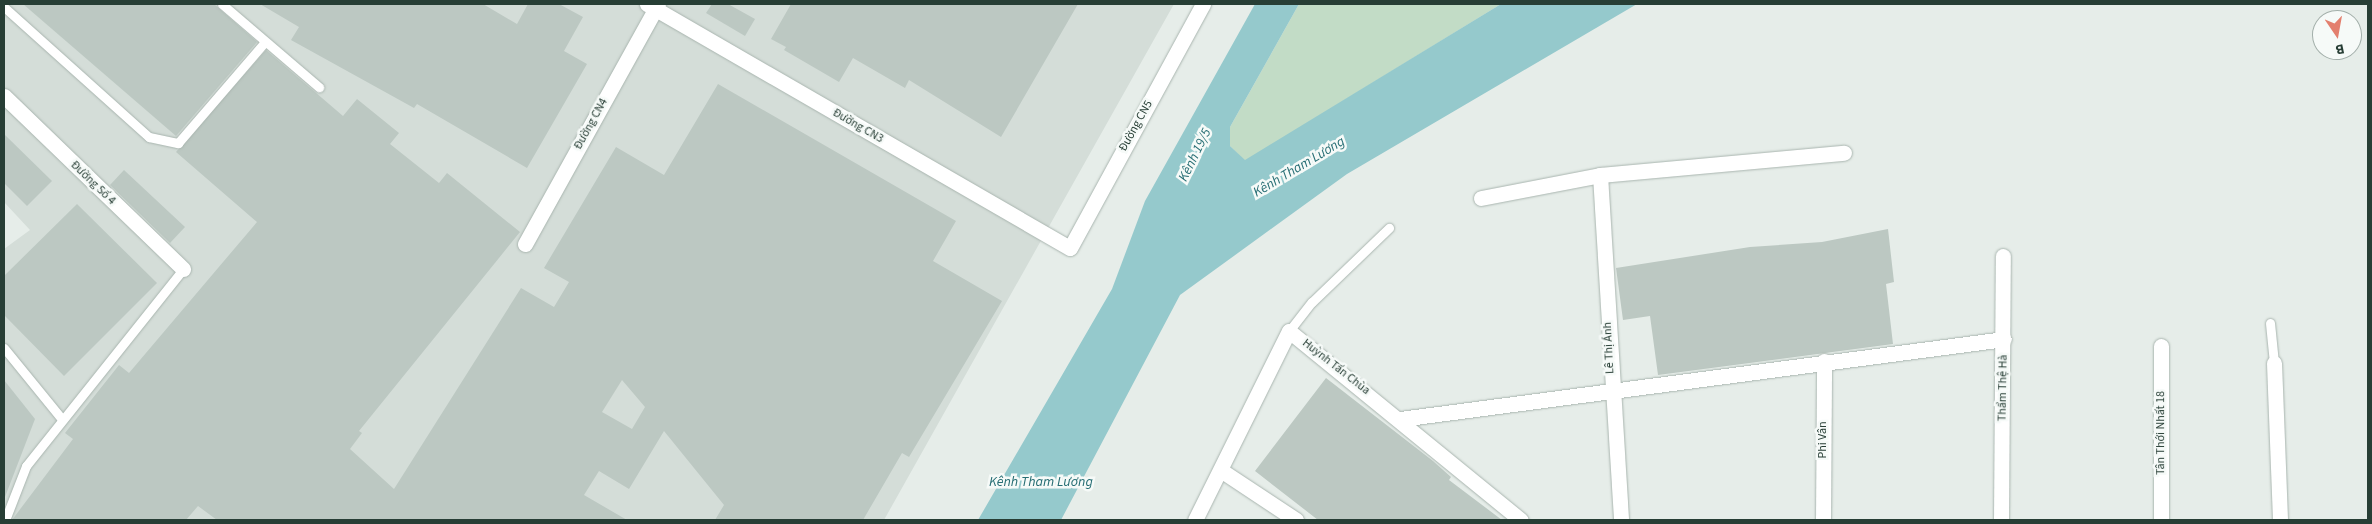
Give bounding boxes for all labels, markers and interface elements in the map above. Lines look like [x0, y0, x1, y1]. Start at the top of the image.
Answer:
north arrow [2312, 10, 2362, 60]
text: B [2334, 38, 2346, 59]
street label: Đường CN4 [571, 96, 611, 152]
street label: Đường CN5 [1116, 98, 1156, 154]
street label: Đường CN3 [830, 106, 886, 146]
water label: Kênh 19/5 [1175, 126, 1215, 184]
water label: Kênh Tham Lương [1250, 133, 1348, 201]
street label: Đường Số 4 [68, 158, 118, 208]
street label: Lê Thị Ánh [1600, 322, 1618, 374]
street label: Huỳnh Tấn Chùa [1299, 336, 1373, 398]
street label: Thẩm Thệ Hà [1995, 355, 2011, 421]
street label: Tân Thới Nhất 18 [2154, 391, 2168, 475]
street label: Phi Vân [1816, 421, 1830, 459]
water label: Kênh Tham Lương [989, 474, 1093, 490]

